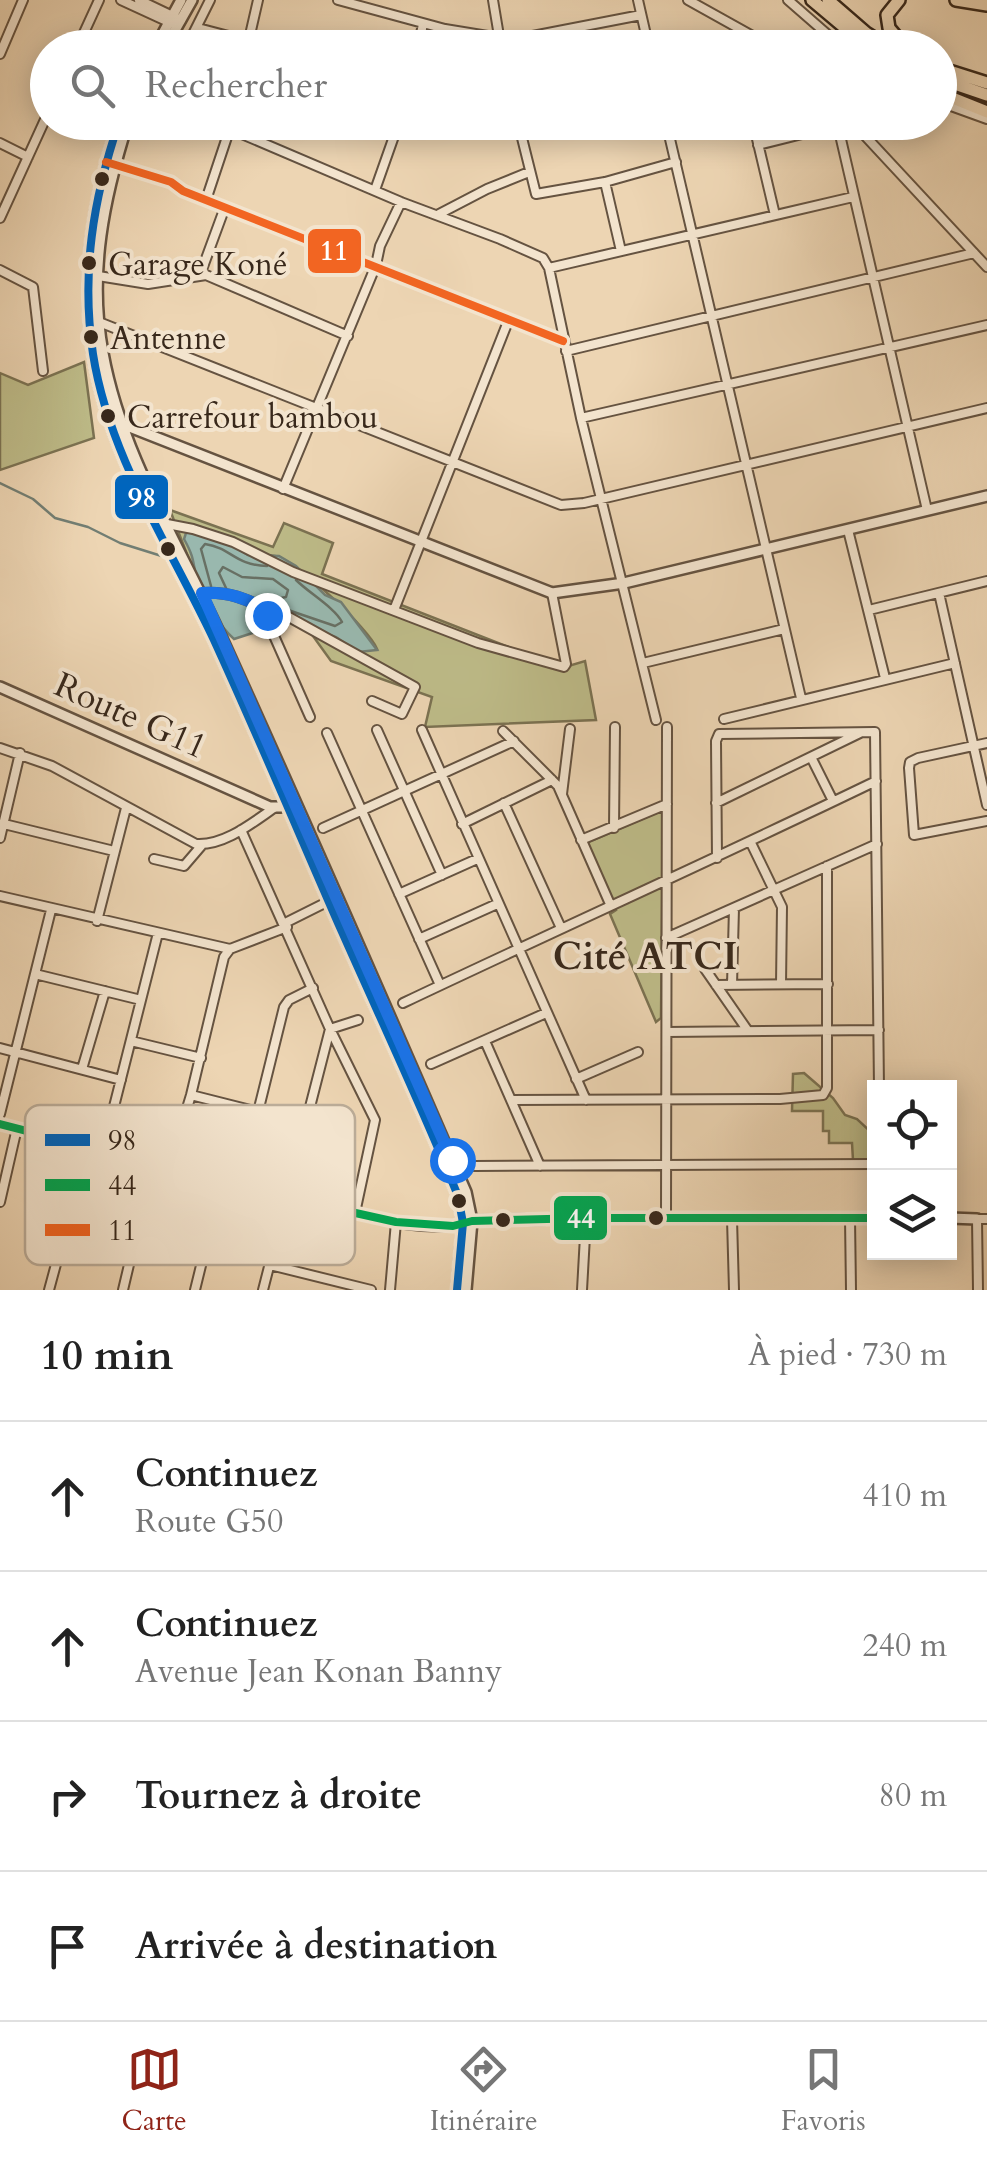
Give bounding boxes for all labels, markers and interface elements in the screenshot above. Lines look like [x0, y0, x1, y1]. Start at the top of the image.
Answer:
search box [30, 30, 957, 140]
icon: search [65, 58, 120, 113]
text: Rechercher [145, 59, 327, 111]
unlabelled marker [92, 169, 112, 189]
line badge: 11 [306, 227, 363, 275]
text: 11 [320, 232, 348, 270]
place label: Garage Koné [108, 243, 288, 287]
marker: Garage Koné [79, 253, 99, 273]
place label: Antenne [110, 317, 227, 361]
marker: Antenne [81, 327, 101, 347]
place label: Carrefour bambou [127, 396, 378, 440]
marker: Carrefour bambou [98, 406, 118, 426]
line badge: 98 [113, 473, 170, 521]
text: 98 [128, 479, 156, 517]
unlabelled marker [158, 539, 178, 559]
route end [245, 593, 291, 639]
street label: Route G11 [47, 661, 214, 771]
district label: Cité ATCI [553, 931, 737, 983]
map controls [867, 1080, 957, 1260]
button: locate [867, 1080, 957, 1170]
legend [25, 1105, 355, 1265]
text: 98 [108, 1122, 137, 1160]
route start [430, 1138, 476, 1184]
text: 44 [108, 1167, 137, 1205]
button: layers [867, 1170, 957, 1260]
unlabelled marker [449, 1191, 469, 1211]
line badge: 44 [552, 1194, 609, 1242]
text: 44 [567, 1200, 595, 1238]
unlabelled marker [646, 1208, 666, 1228]
unlabelled marker [493, 1210, 513, 1230]
text: 11 [108, 1212, 137, 1250]
text: 10 min [40, 1327, 173, 1384]
text: À pied · 730 m [748, 1333, 947, 1377]
text: Continuez [135, 1448, 318, 1500]
icon: ahead [40, 1469, 95, 1524]
text: 410 m [862, 1474, 947, 1518]
text: Route G50 [135, 1500, 283, 1544]
text: Continuez [135, 1598, 318, 1650]
icon: ahead [40, 1619, 95, 1674]
text: 240 m [862, 1624, 947, 1668]
text: Avenue Jean Konan Banny [135, 1650, 502, 1694]
icon: right [40, 1769, 95, 1824]
text: Tournez à droite [135, 1770, 422, 1822]
text: 80 m [879, 1774, 947, 1818]
icon: arrive [40, 1919, 95, 1974]
text: Arrivée à destination [135, 1920, 497, 1972]
tab: Carte [121, 2042, 187, 2140]
tab: Itinéraire [430, 2042, 538, 2140]
tab: Favoris [781, 2042, 866, 2140]

